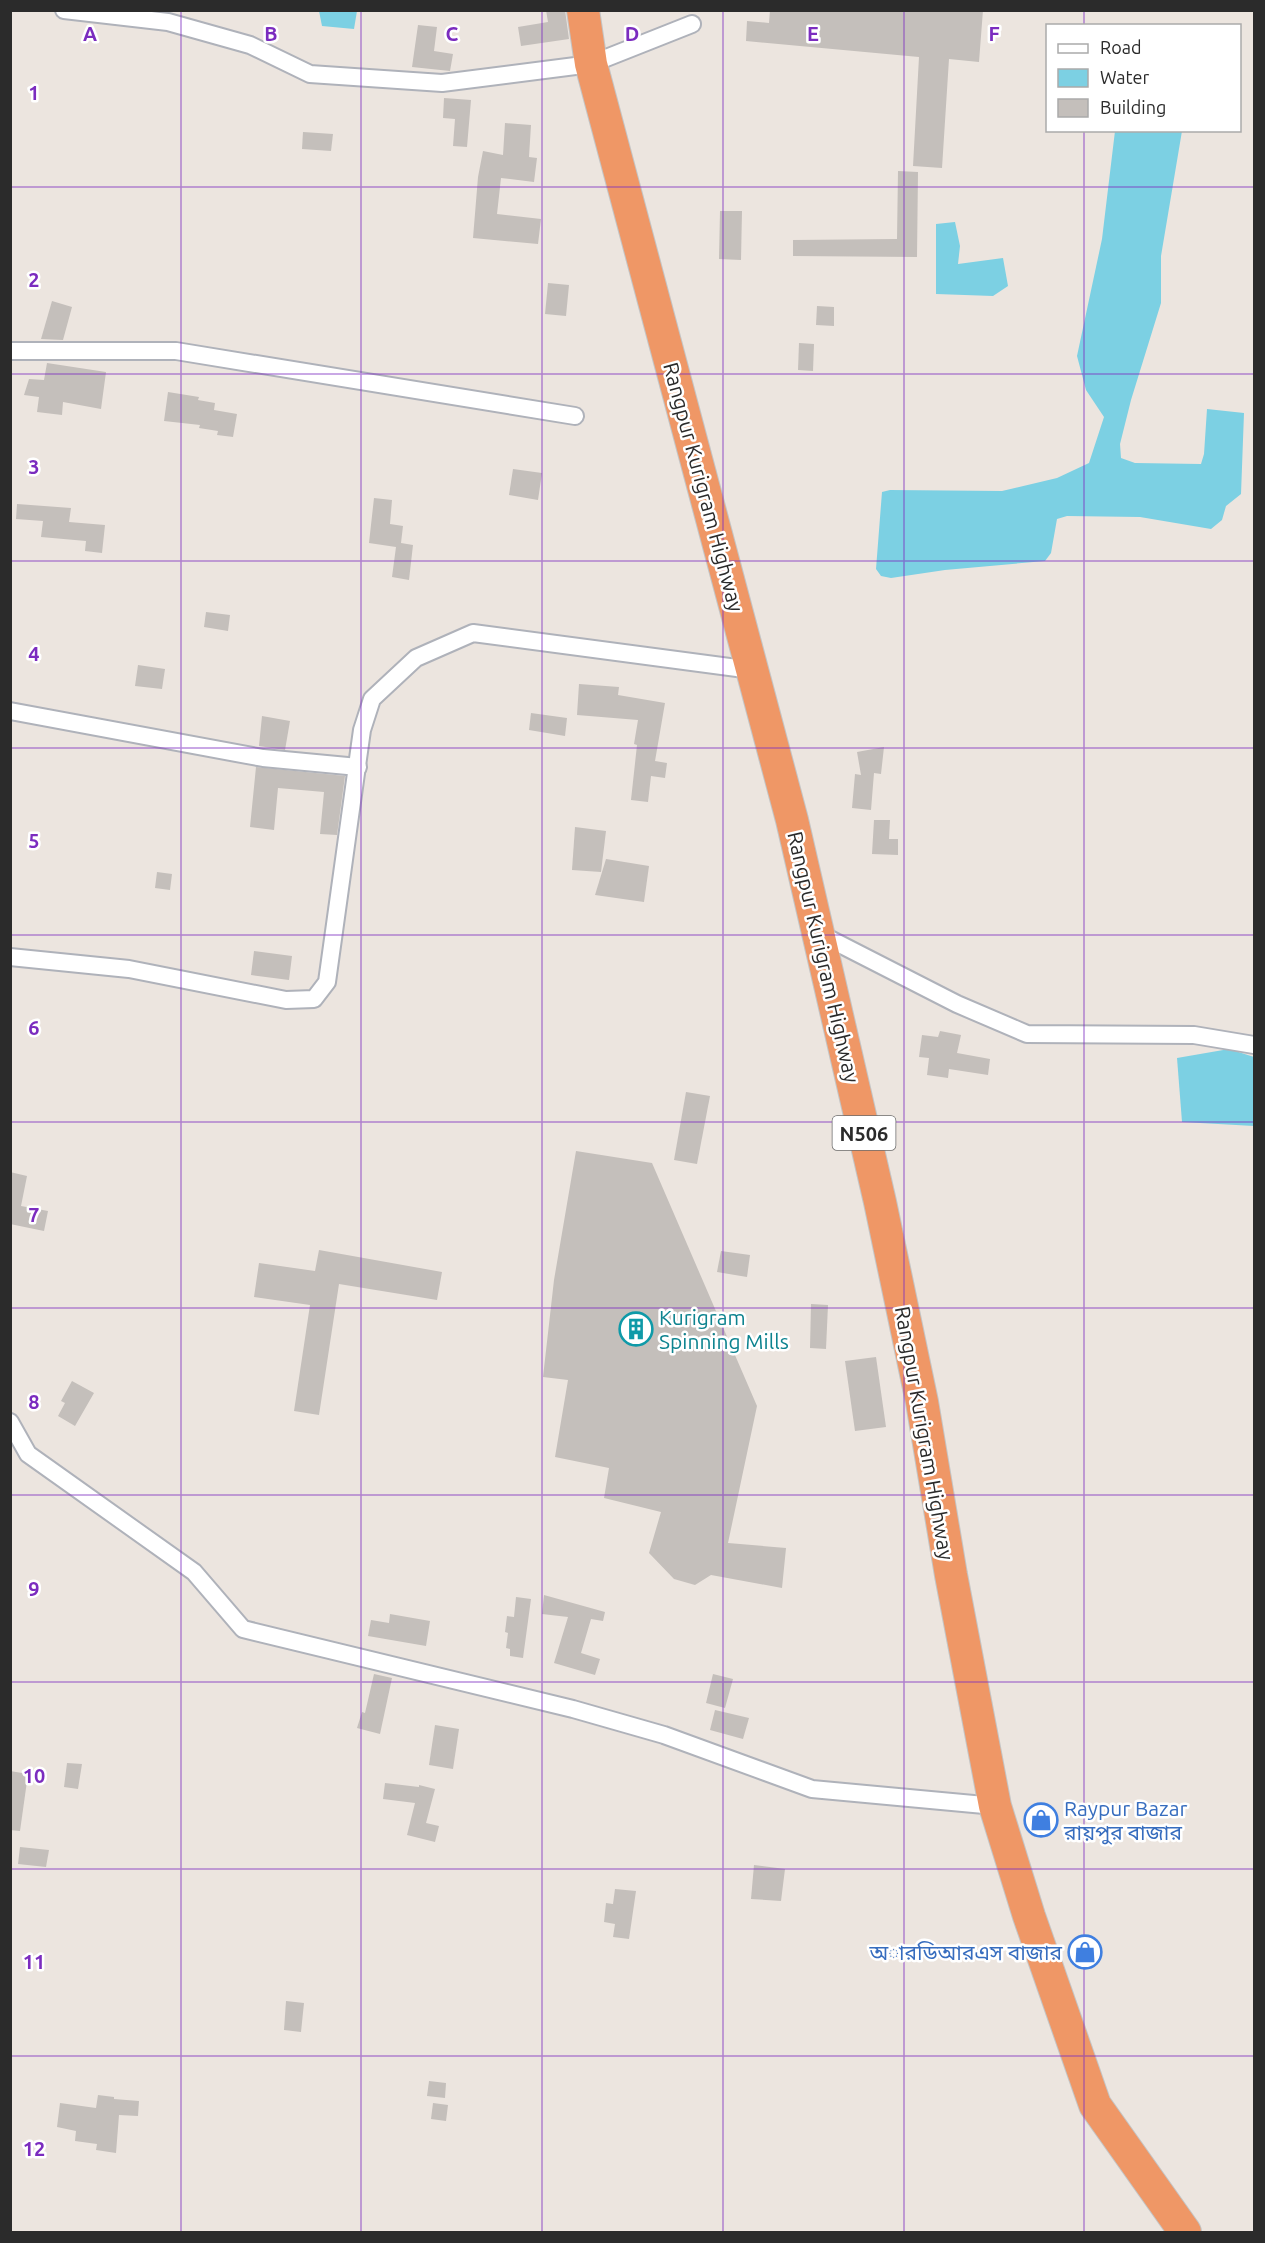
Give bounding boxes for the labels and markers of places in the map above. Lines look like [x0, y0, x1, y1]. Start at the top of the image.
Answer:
place label: Kurigram Spinning Mills [659, 1305, 789, 1353]
building icon: Kurigram Spinning Mills [618, 1311, 654, 1347]
place label: Raypur Bazar রায়পুর বাজার [1063, 1796, 1188, 1845]
shop icon: Raypur Bazar রায়পুর বাজার [1023, 1802, 1059, 1838]
shop icon: অারডিআরএস বাজার [1067, 1934, 1103, 1970]
place label: অারডিআরএস বাজার [868, 1940, 1062, 1964]

